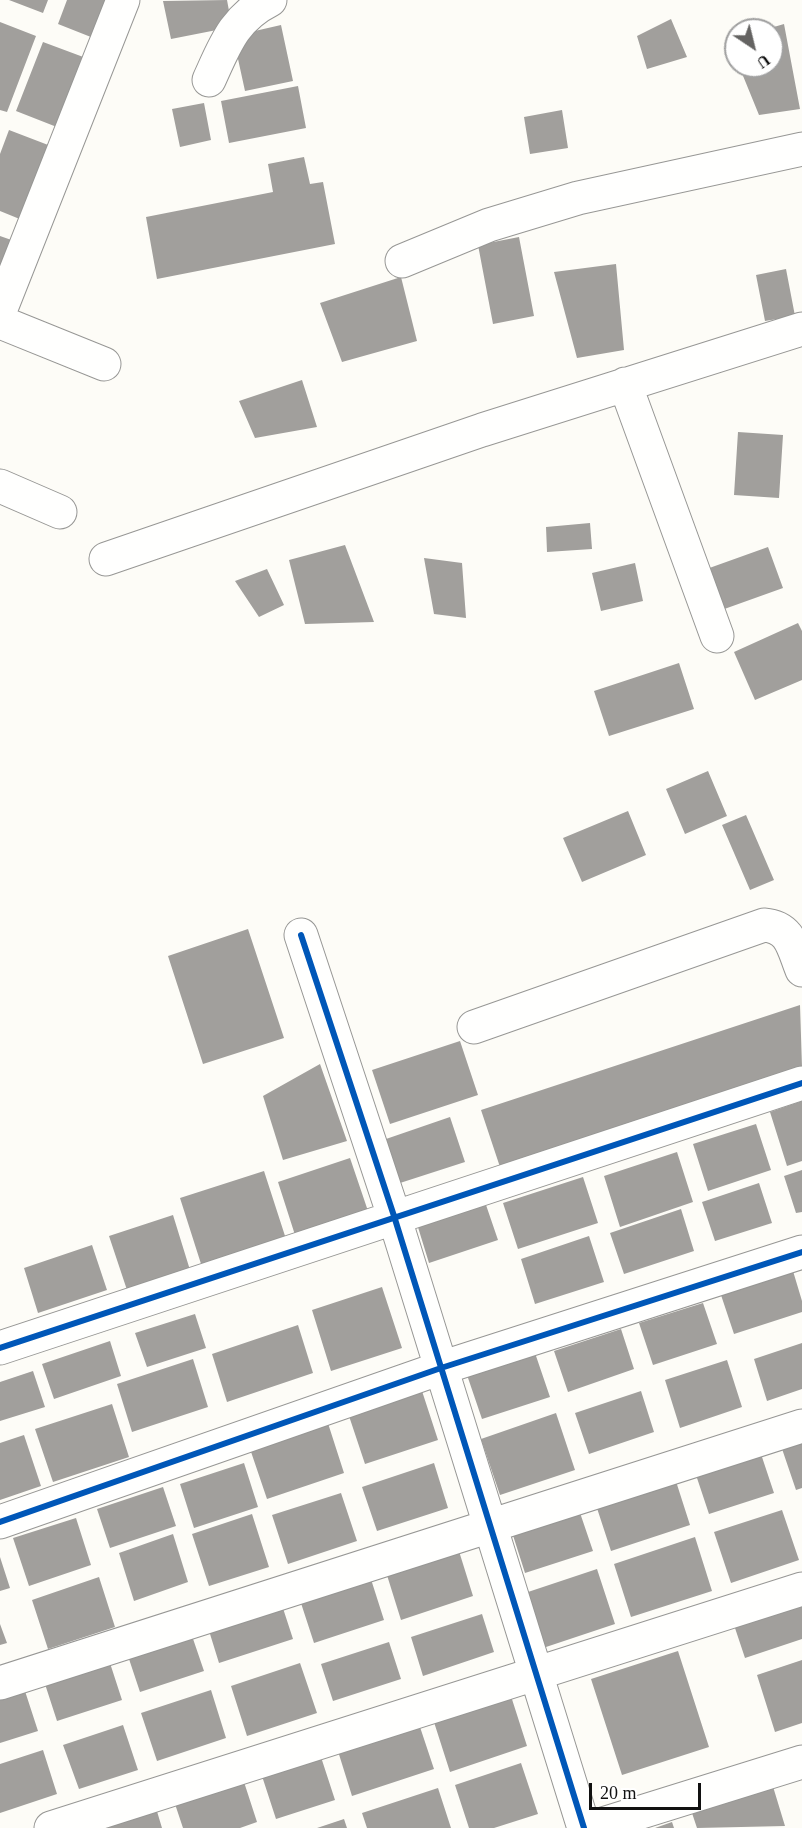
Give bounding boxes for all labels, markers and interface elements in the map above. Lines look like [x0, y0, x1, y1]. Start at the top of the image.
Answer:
north arrow [724, 18, 784, 78]
text: U [754, 51, 773, 72]
scale bar [592, 1771, 704, 1809]
text: 20 m [600, 1783, 637, 1803]

